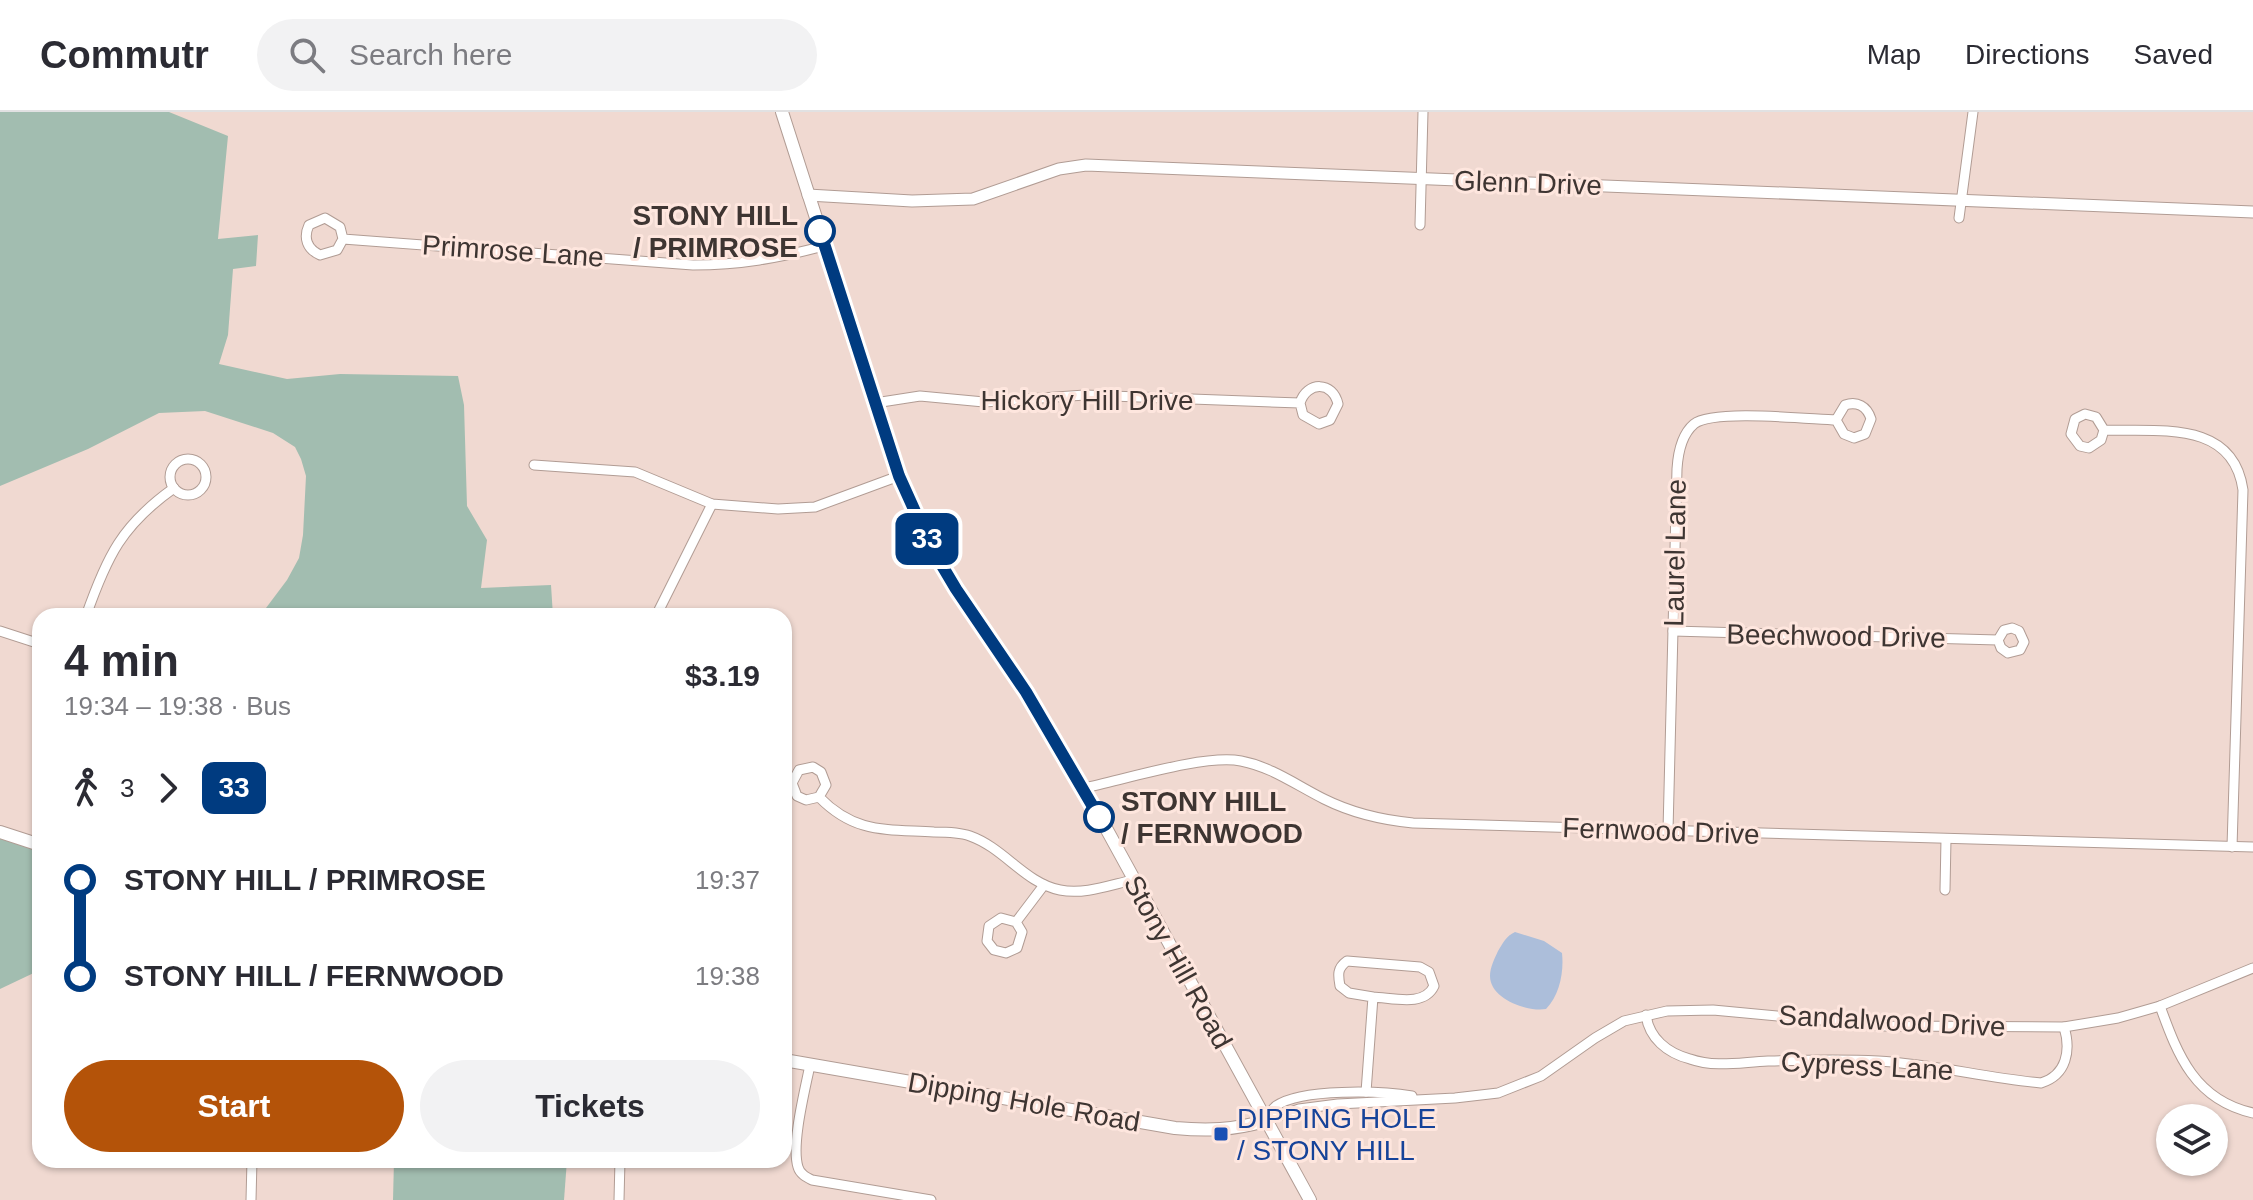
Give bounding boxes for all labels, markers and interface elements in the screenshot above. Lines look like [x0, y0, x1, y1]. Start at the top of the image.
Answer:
search box [257, 19, 817, 91]
icon: search [285, 33, 329, 77]
text: Commutr [40, 34, 209, 76]
text: Search here [349, 38, 512, 71]
text: Map [1867, 39, 1921, 70]
text: Directions [1965, 39, 2090, 70]
text: Saved [2134, 39, 2213, 70]
street label: Glenn Drive [1454, 165, 1602, 201]
place label: STONY HILL / PRIMROSE [633, 200, 798, 263]
marker: STONY HILL / PRIMROSE [805, 216, 835, 246]
street label: Primrose Lane [421, 229, 605, 273]
street label: Hickory Hill Drive [980, 385, 1194, 416]
street label: Laurel Lane [1658, 479, 1692, 627]
line badge: 33 [891, 513, 963, 565]
text: 33 [911, 523, 943, 554]
street label: Beechwood Drive [1726, 619, 1946, 653]
text: 4 min [64, 636, 179, 685]
text: $3.19 [685, 659, 760, 692]
text: 19:34 – 19:38 · Bus [64, 691, 291, 721]
icon: walk [64, 766, 108, 810]
icon: forward [146, 766, 190, 810]
text: 33 [218, 772, 250, 803]
text: 3 [120, 773, 134, 803]
place label: STONY HILL / FERNWOOD [1121, 786, 1303, 849]
marker: STONY HILL / FERNWOOD [1084, 802, 1114, 832]
street label: Fernwood Drive [1562, 812, 1760, 850]
text: STONY HILL / PRIMROSE [124, 863, 486, 896]
text: 19:37 [695, 865, 760, 895]
street label: Stony Hill Road [1118, 870, 1238, 1054]
text: STONY HILL / FERNWOOD [124, 959, 504, 992]
text: 19:38 [695, 961, 760, 991]
street label: Sandalwood Drive [1778, 1000, 2006, 1042]
street label: Cypress Lane [1780, 1046, 1954, 1086]
button: Start [64, 1060, 404, 1152]
button: Tickets [420, 1060, 760, 1152]
street label: Dipping Hole Road [906, 1066, 1142, 1138]
place label: DIPPING HOLE / STONY HILL [1237, 1103, 1436, 1166]
map controls [2156, 1104, 2228, 1176]
button: layers [2156, 1104, 2228, 1176]
marker: DIPPING HOLE / STONY HILL [1212, 1125, 1230, 1143]

